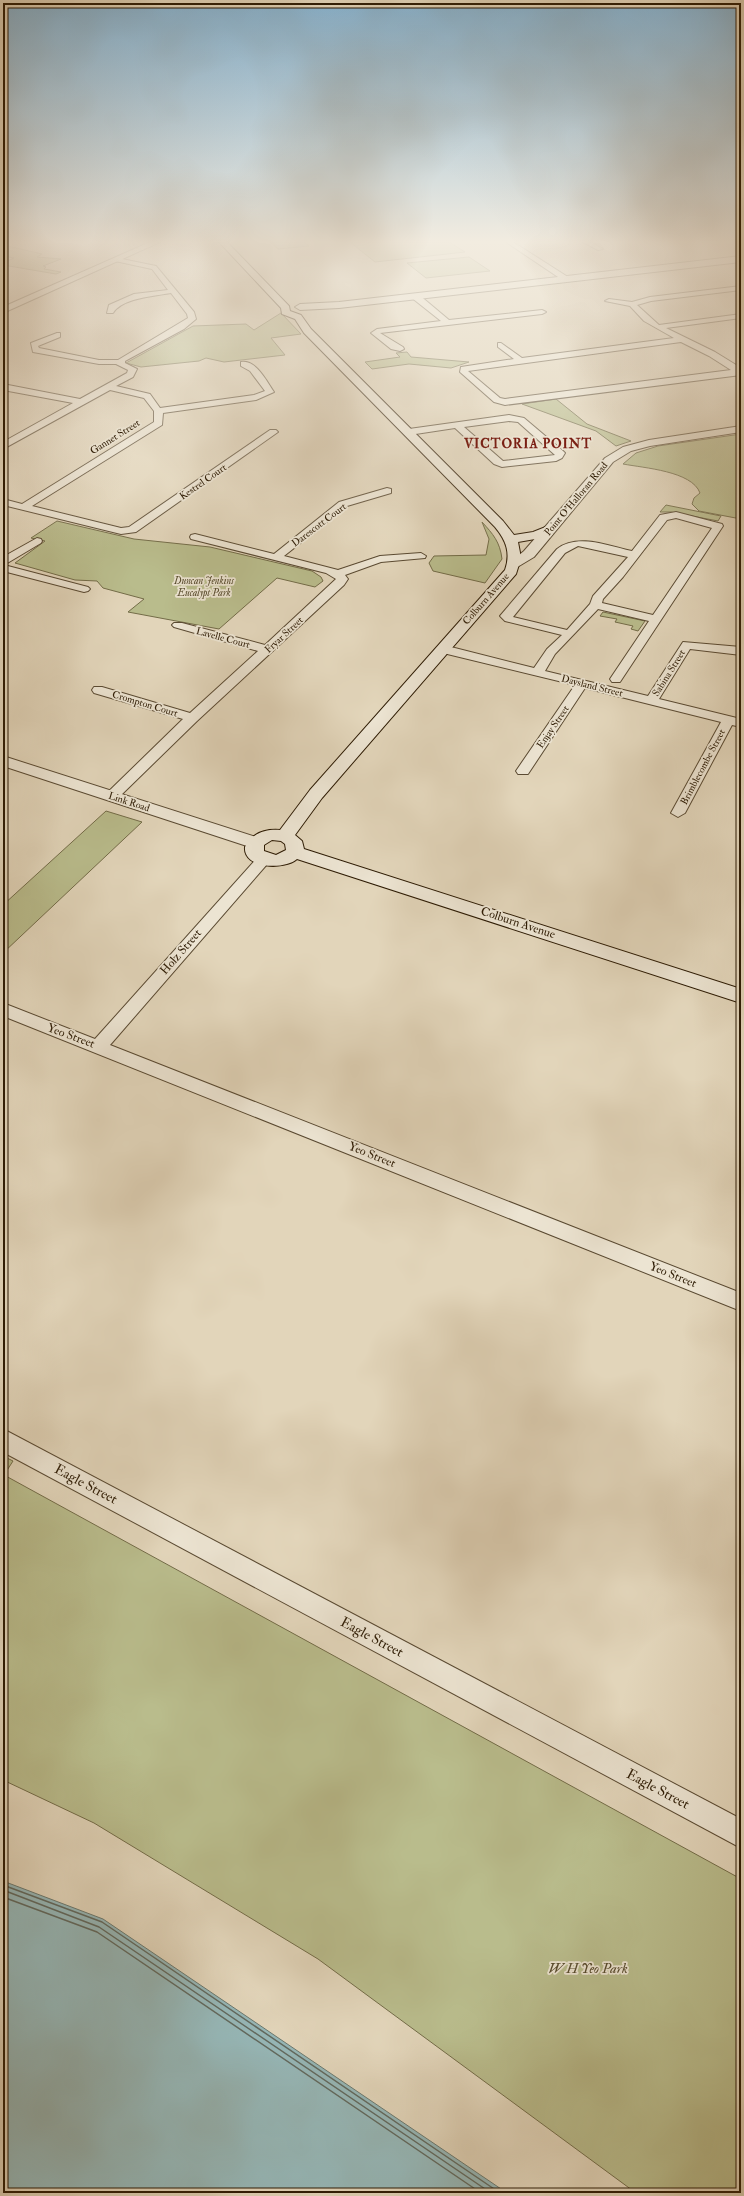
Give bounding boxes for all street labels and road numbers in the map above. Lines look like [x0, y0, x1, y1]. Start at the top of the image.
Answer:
street label: Gannet Street [88, 417, 143, 457]
street label: Point O'Halloran Road [542, 460, 610, 538]
street label: Kestrel Court [177, 461, 229, 503]
street label: Darescott Court [289, 500, 349, 549]
street label: Colburn Avenue [460, 571, 512, 627]
street label: Fryar Street [262, 614, 307, 657]
street label: Lavelle Court [195, 625, 252, 651]
street label: Sabina Street [650, 647, 688, 699]
street label: Daysland Street [560, 673, 625, 701]
street label: Crompton Court [110, 688, 180, 721]
street label: Enjay Street [534, 703, 573, 751]
street label: Brimblecombe Street [678, 726, 728, 807]
street label: Link Road [107, 790, 151, 814]
street label: Colburn Avenue [479, 904, 557, 942]
street label: Holz Street [157, 926, 205, 978]
street label: Yeo Street [45, 1021, 97, 1052]
street label: Yeo Street [346, 1139, 398, 1171]
street label: Yeo Street [647, 1259, 699, 1291]
street label: Eagle Street [52, 1460, 121, 1508]
street label: Eagle Street [338, 1613, 407, 1661]
street label: Eagle Street [624, 1765, 693, 1813]

